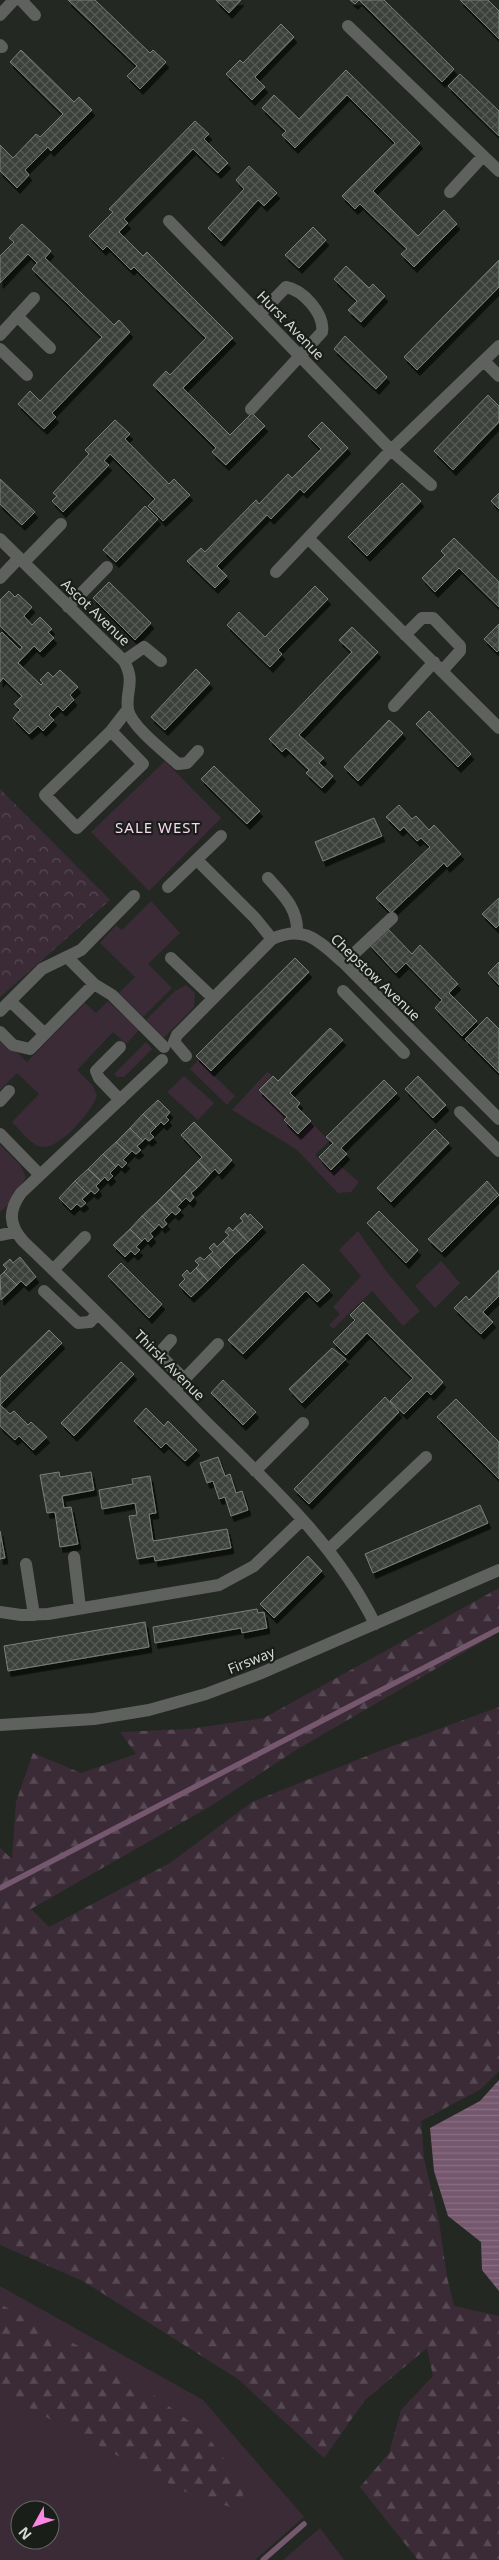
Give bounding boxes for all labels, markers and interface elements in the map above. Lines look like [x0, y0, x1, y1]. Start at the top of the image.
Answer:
street label: Hurst Avenue [253, 286, 329, 364]
street label: Ascot Avenue [57, 574, 135, 650]
district label: SALE WEST [115, 817, 201, 837]
street label: Chepstow Avenue [327, 929, 425, 1025]
street label: Thirsk Avenue [130, 1325, 210, 1405]
street label: Firsway [225, 1642, 278, 1678]
north arrow [10, 2500, 60, 2550]
text: N [14, 2523, 36, 2544]

